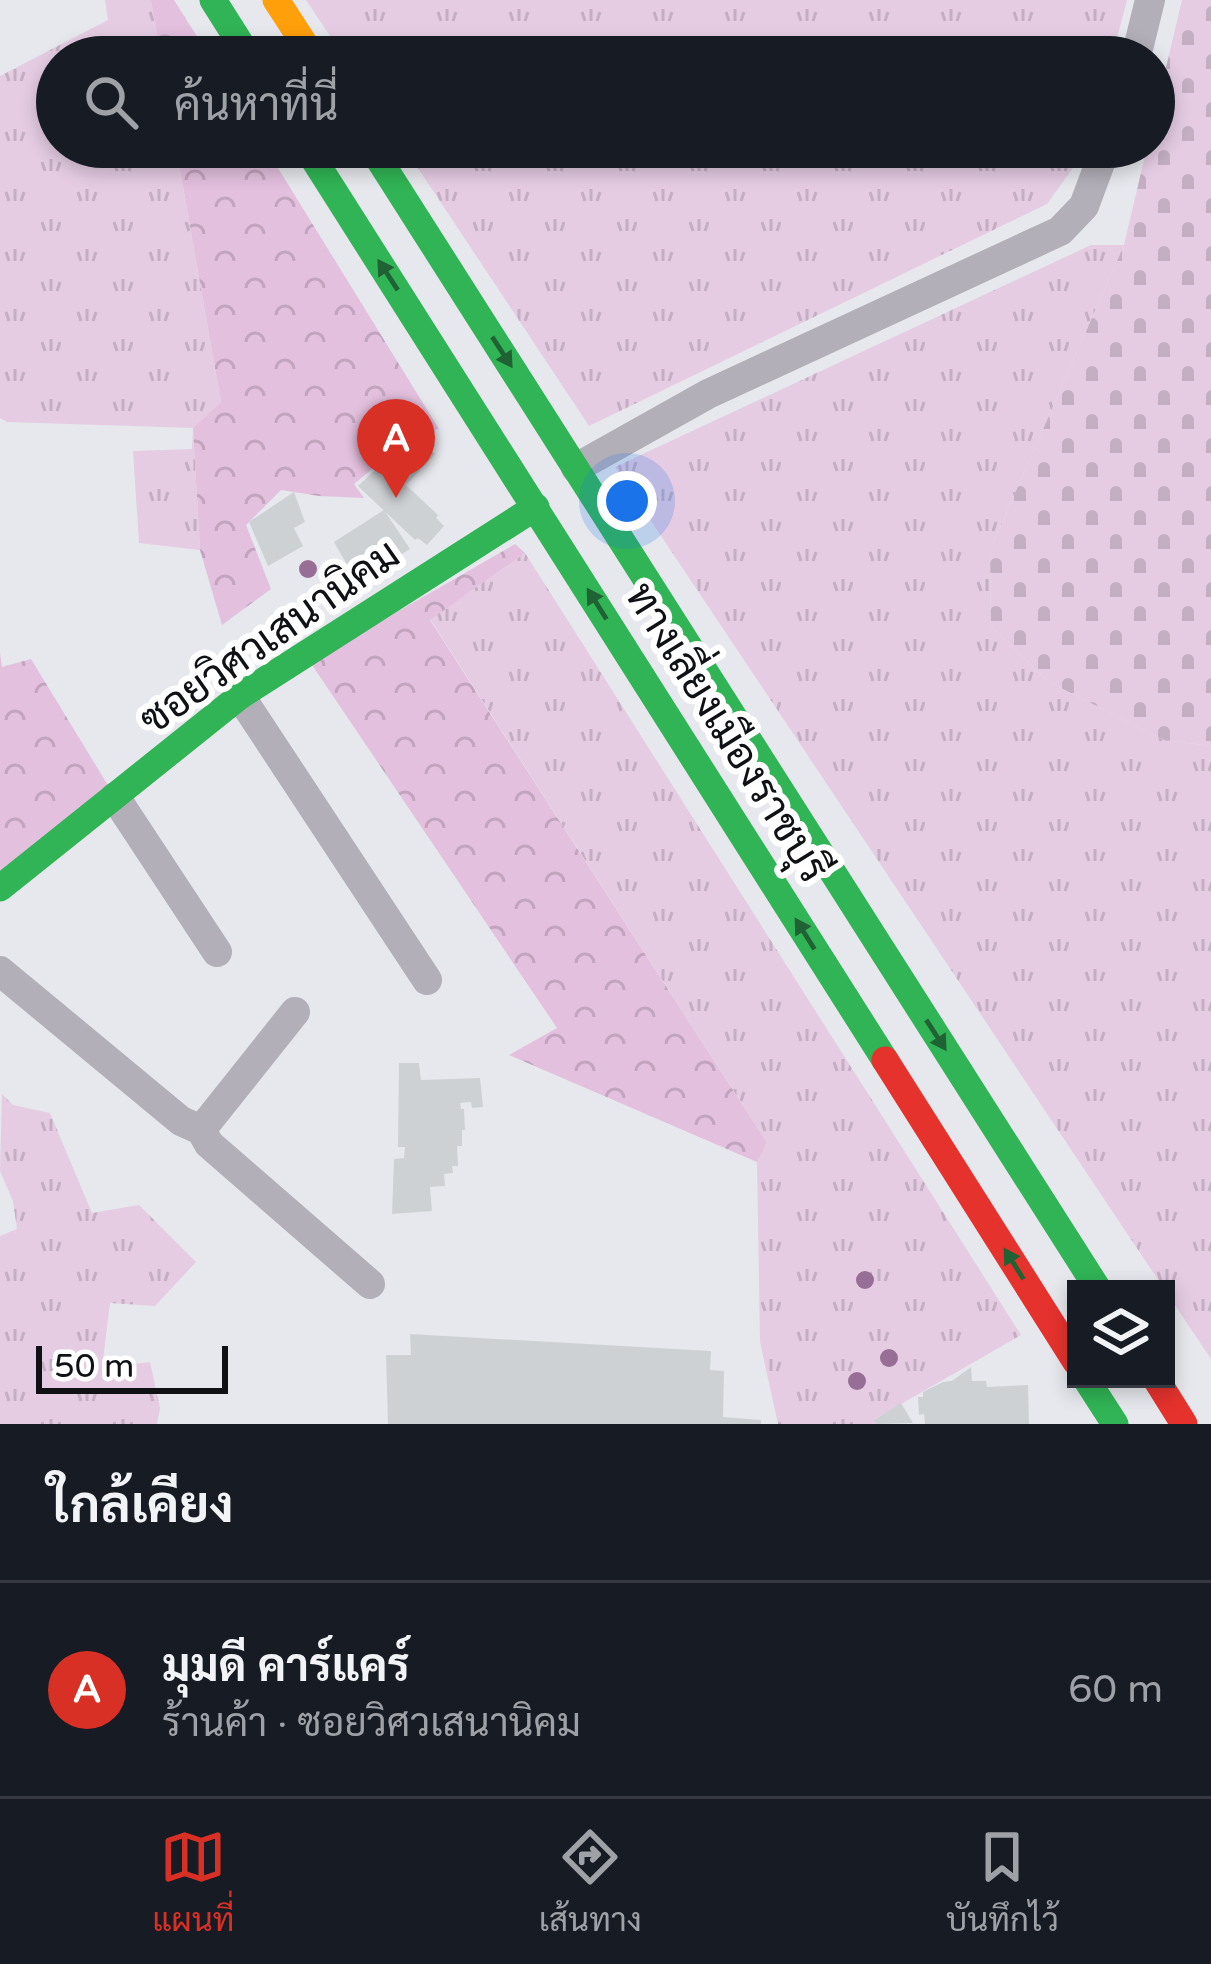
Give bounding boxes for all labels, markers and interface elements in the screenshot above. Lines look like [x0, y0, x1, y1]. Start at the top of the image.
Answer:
search box [36, 36, 1175, 168]
icon: search [78, 69, 144, 135]
text: ค้นหาที่นี่ [174, 79, 338, 133]
one-way arrow [378, 258, 399, 292]
one-way arrow [490, 335, 512, 368]
pin: A [357, 399, 435, 498]
your location [597, 471, 657, 531]
street label: ซอยวิศวเสนานิคม [130, 529, 409, 746]
street label: ทางเลี่ยงเมืองราชบุรี [612, 567, 850, 894]
one-way arrow [587, 587, 608, 621]
one-way arrow [795, 917, 817, 950]
one-way arrow [924, 1019, 946, 1052]
one-way arrow [1003, 1247, 1025, 1280]
map controls [1067, 1280, 1175, 1388]
button: layers [1067, 1280, 1175, 1388]
scale bar [36, 1340, 228, 1393]
text: 50 m [54, 1347, 134, 1386]
text: ใกล้เคียง [48, 1475, 234, 1537]
text: มุมดี คาร์แคร์ [162, 1640, 410, 1694]
text: A [72, 1666, 102, 1713]
text: 60 m [1068, 1666, 1163, 1713]
text: ร้านค้า · ซอยวิศวเสนานิคม [162, 1700, 581, 1747]
tab: แผนที่ [152, 1824, 234, 1940]
tab: เส้นทาง [539, 1824, 642, 1940]
tab: บันทึกไว้ [946, 1824, 1059, 1940]

